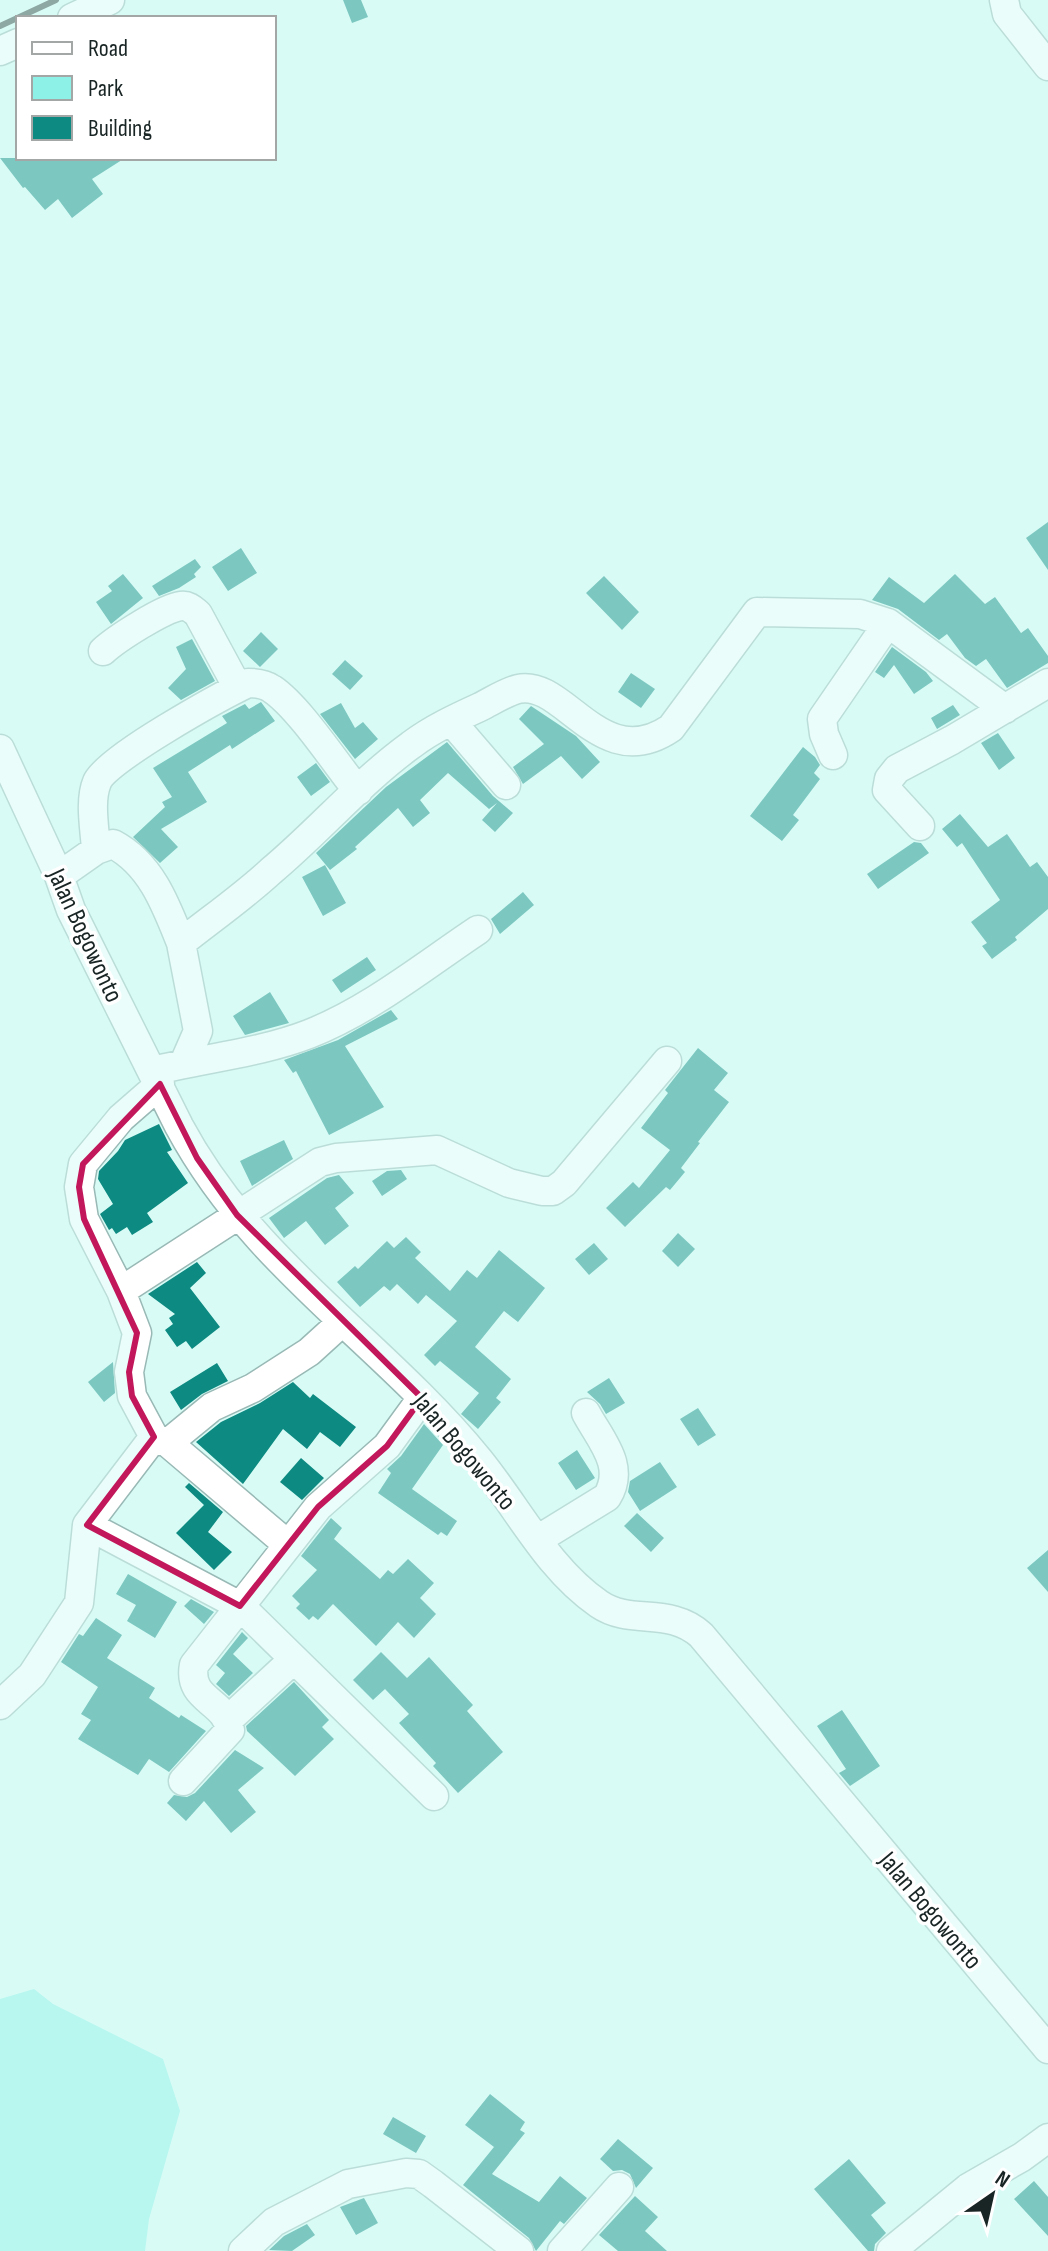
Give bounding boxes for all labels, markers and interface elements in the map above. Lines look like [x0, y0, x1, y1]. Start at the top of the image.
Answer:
legend [16, 16, 276, 160]
text: Road [88, 34, 128, 63]
text: Park [88, 74, 123, 103]
text: Building [88, 114, 152, 143]
street label: Jalan Bogowonto [40, 863, 129, 1007]
street label: Jalan Bogowonto [405, 1386, 522, 1517]
street label: Jalan Bogowonto [871, 1845, 988, 1976]
north arrow [952, 2155, 1032, 2235]
text: N [990, 2165, 1015, 2194]

